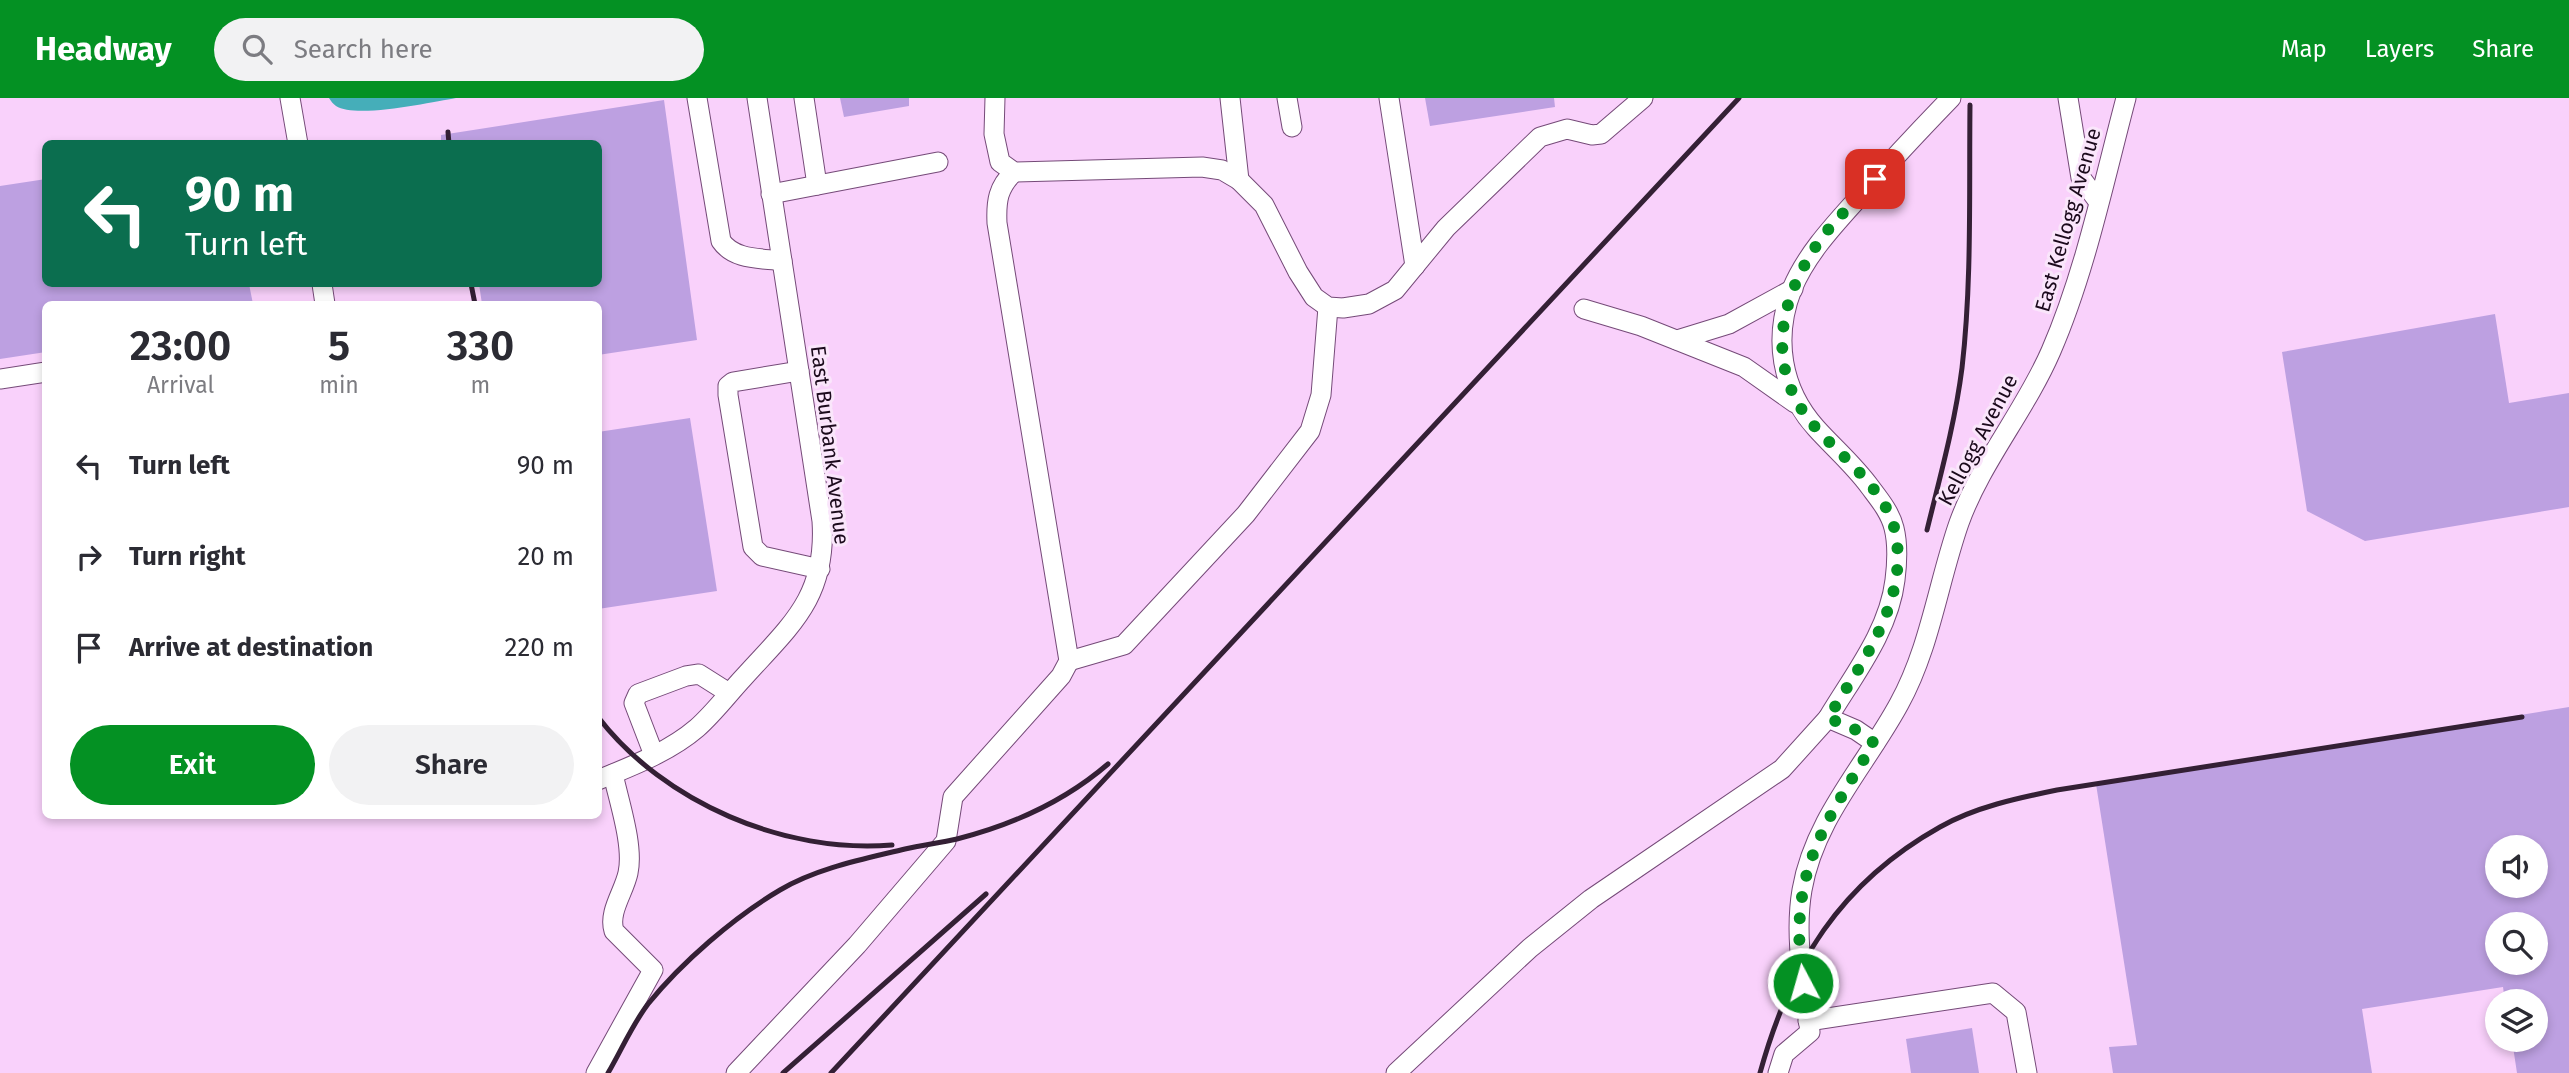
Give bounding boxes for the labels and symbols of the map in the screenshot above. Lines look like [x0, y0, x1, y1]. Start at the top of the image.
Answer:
street label: East Kellogg Avenue [2029, 125, 2107, 315]
pin [1845, 149, 1905, 209]
street label: East Burbank Avenue [805, 344, 855, 546]
street label: Kellogg Avenue [1932, 370, 2024, 510]
position arrow [1766, 946, 1840, 1020]

